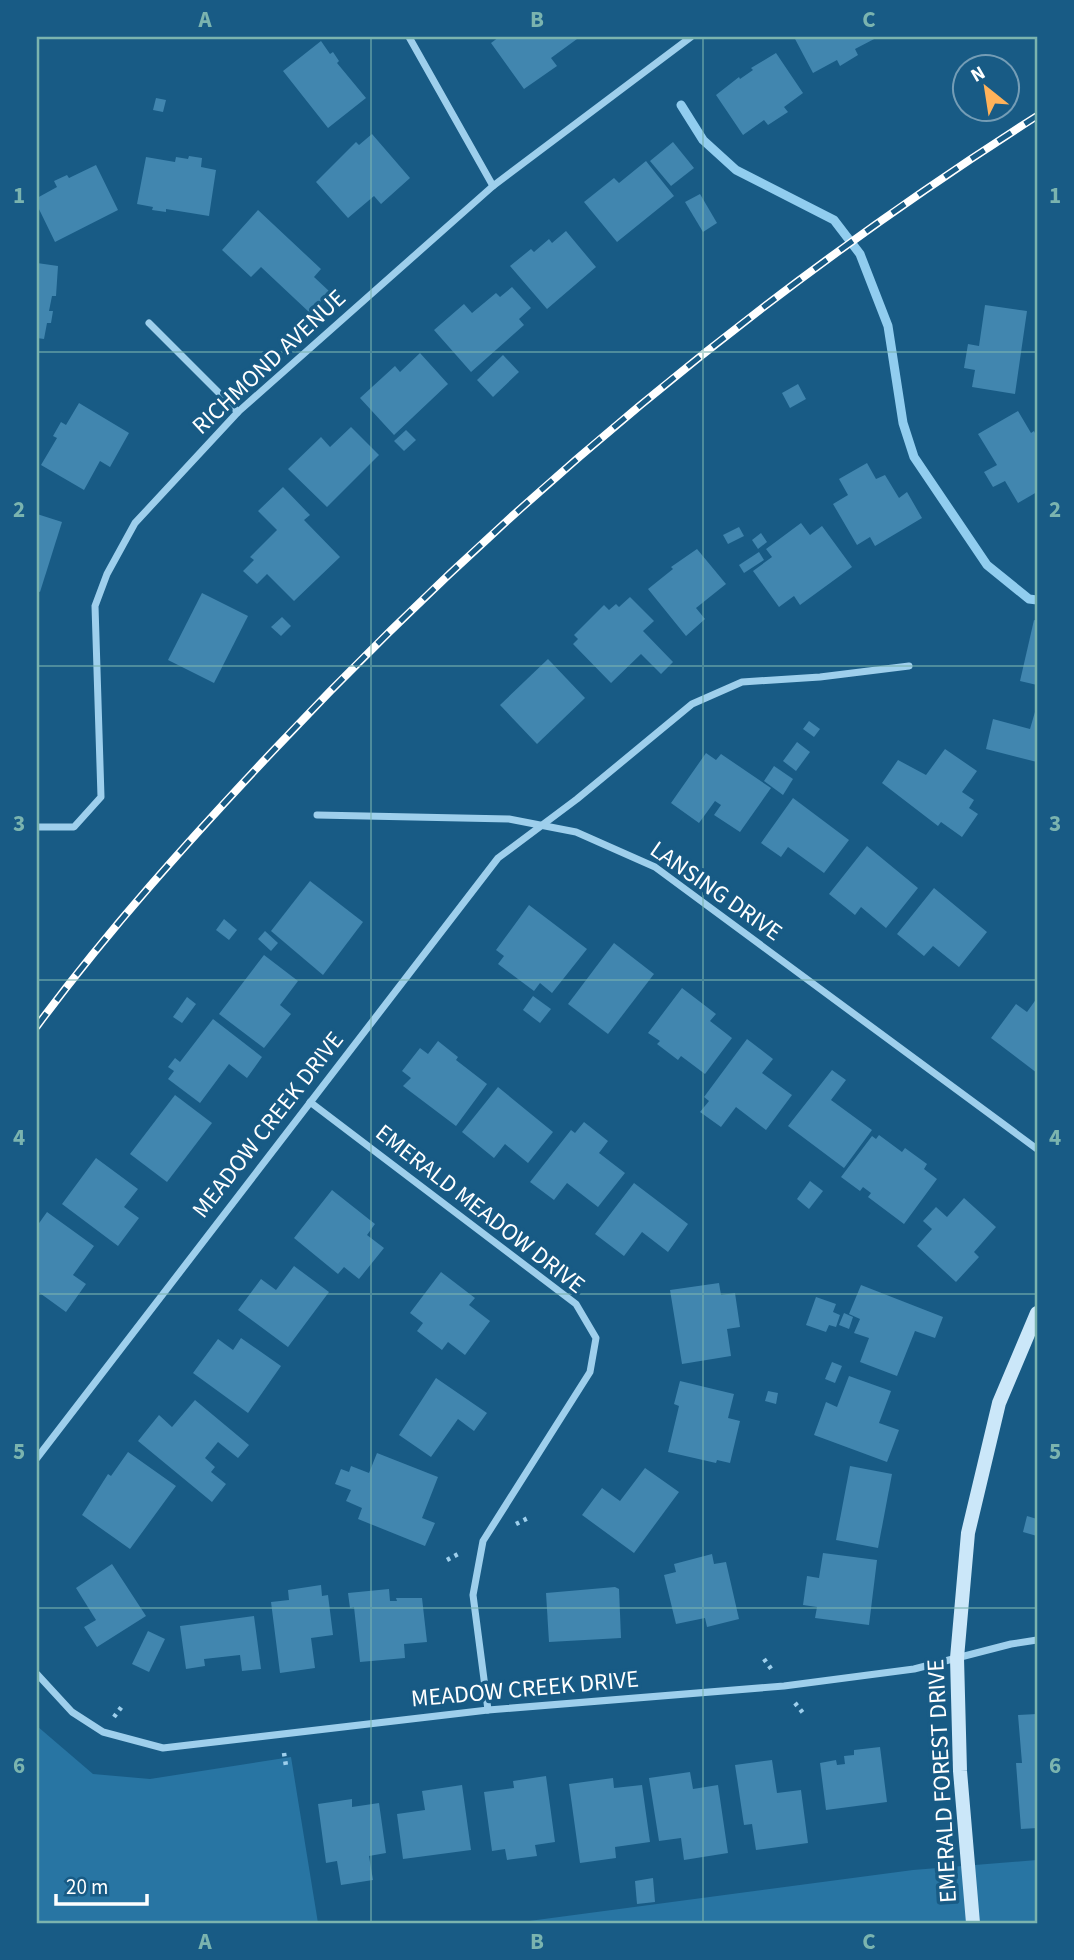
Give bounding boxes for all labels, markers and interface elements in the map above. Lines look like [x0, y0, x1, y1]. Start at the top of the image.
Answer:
text: A [197, 3, 212, 36]
text: B [530, 3, 544, 36]
text: C [862, 3, 876, 36]
north arrow [951, 52, 1021, 122]
text: N [966, 60, 990, 89]
text: 1 [13, 179, 25, 212]
text: 1 [1049, 179, 1061, 212]
street label: RICHMOND AVENUE [184, 281, 354, 443]
text: 2 [13, 493, 25, 526]
text: 2 [1049, 493, 1061, 526]
text: 3 [13, 807, 25, 840]
text: 3 [1049, 807, 1061, 840]
street label: LANSING DRIVE [643, 832, 789, 950]
street label: MEADOW CREEK DRIVE [184, 1024, 352, 1226]
street label: EMERALD MEADOW DRIVE [368, 1116, 592, 1302]
text: 4 [13, 1121, 25, 1154]
text: 4 [1049, 1121, 1061, 1154]
text: 5 [13, 1435, 25, 1468]
text: 5 [1049, 1435, 1061, 1468]
street label: EMERALD FOREST DRIVE [918, 1658, 966, 1904]
street label: MEADOW CREEK DRIVE [410, 1662, 640, 1716]
text: 6 [13, 1749, 25, 1782]
text: 6 [1049, 1749, 1061, 1782]
scale bar [56, 1862, 147, 1906]
text: 20 m [66, 1872, 108, 1902]
text: A [197, 1925, 212, 1958]
text: B [530, 1925, 544, 1958]
text: C [862, 1925, 876, 1958]

